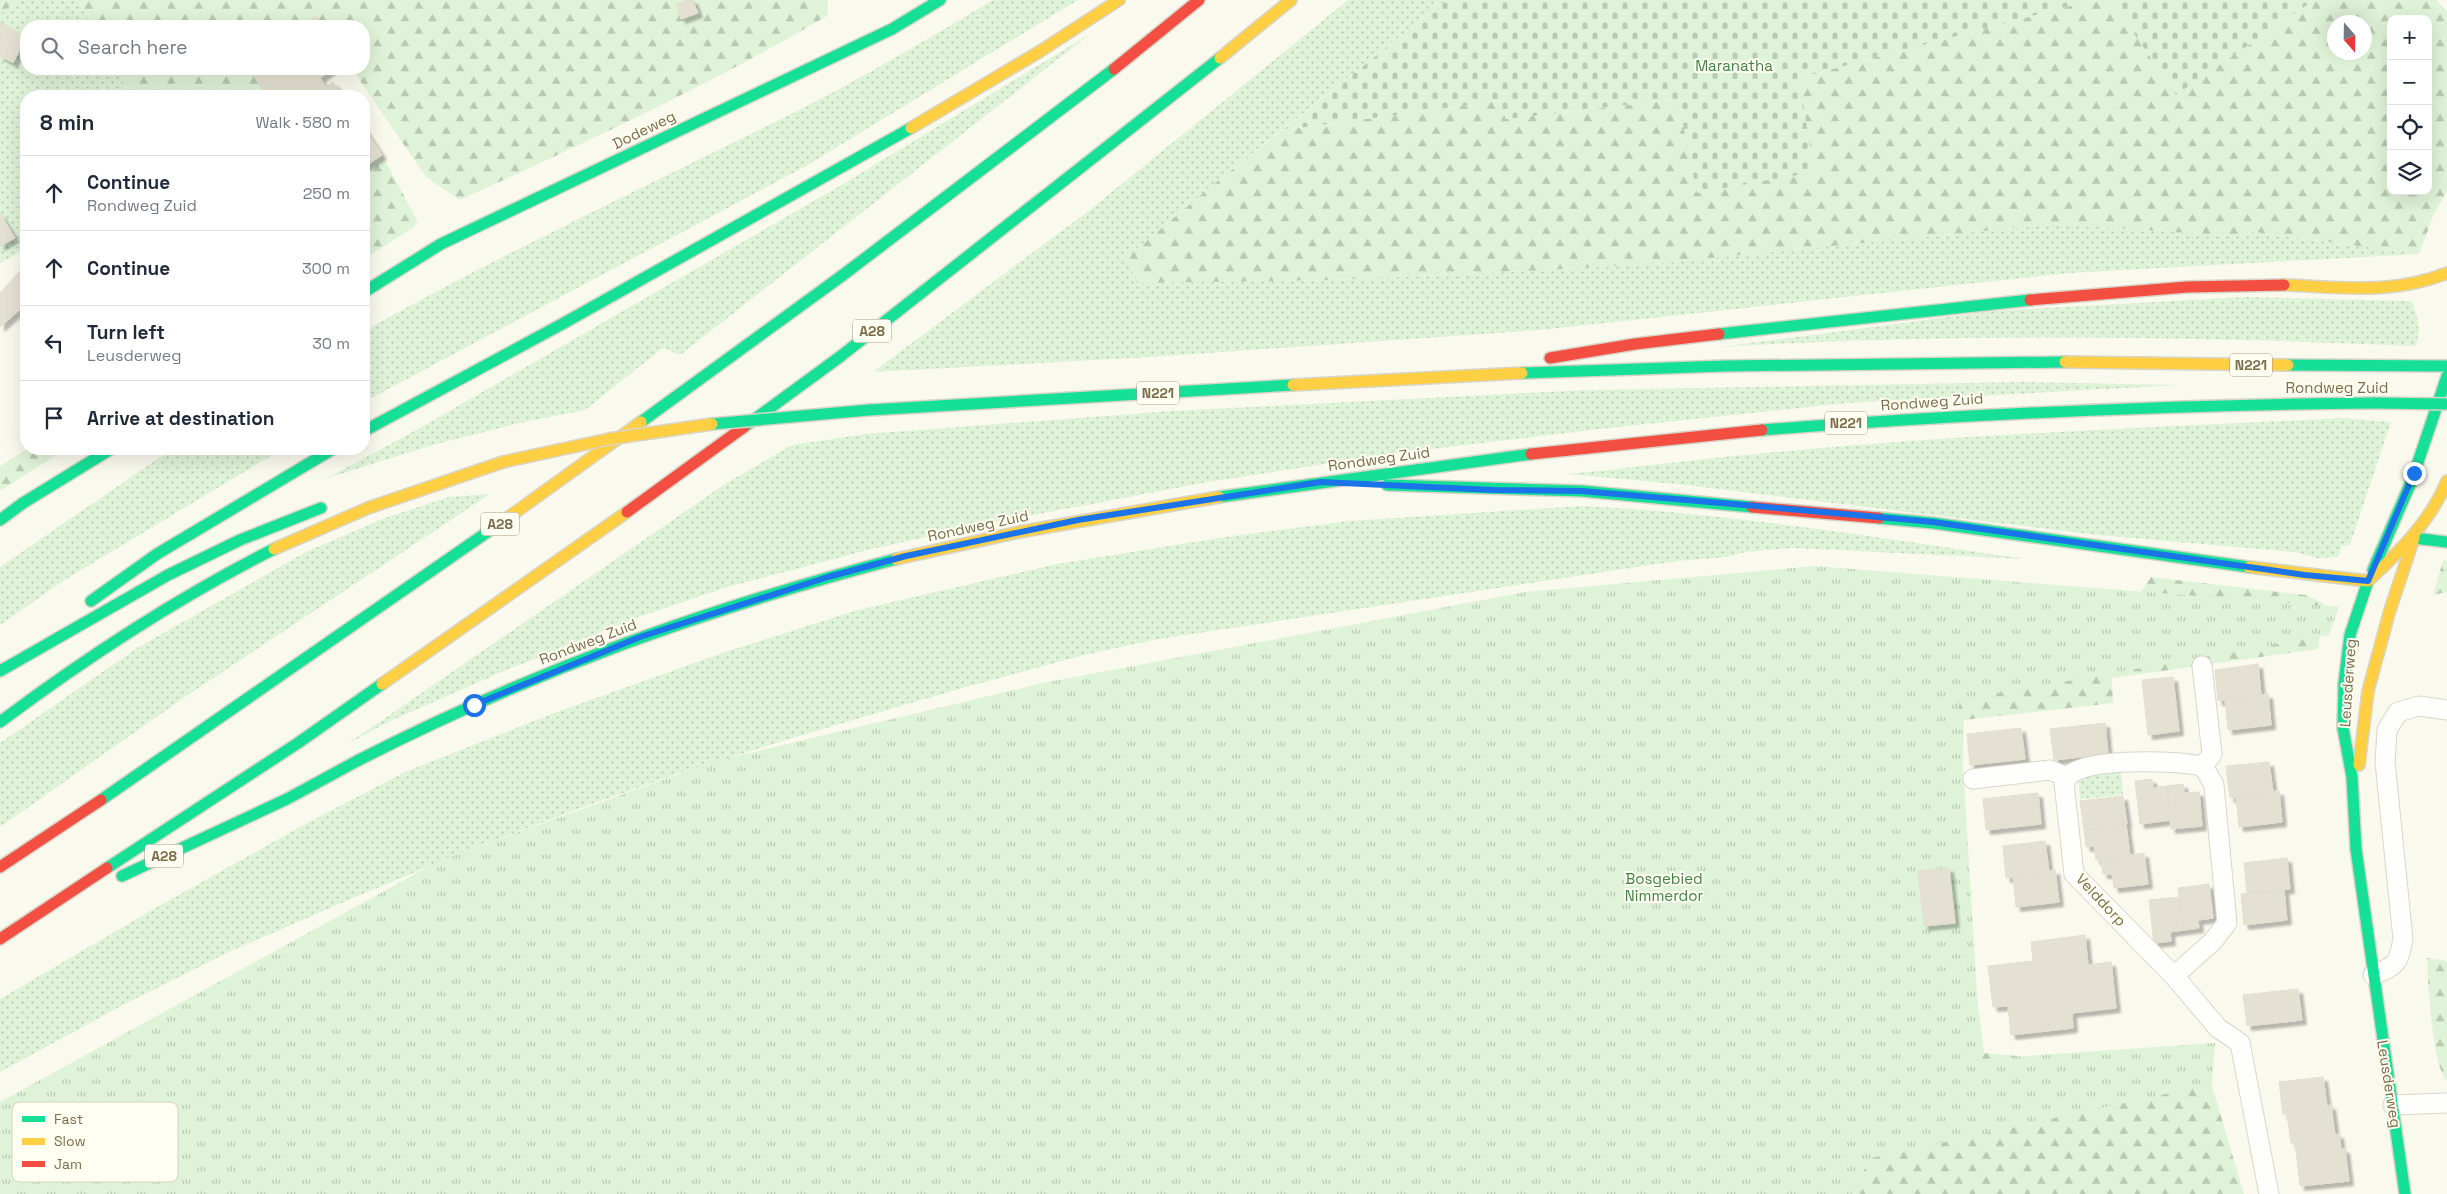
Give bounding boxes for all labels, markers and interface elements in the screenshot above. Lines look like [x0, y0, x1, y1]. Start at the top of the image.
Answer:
north arrow [2327, 15, 2372, 60]
map controls [2387, 15, 2432, 195]
button: + [2387, 15, 2432, 60]
search box [20, 20, 370, 75]
icon: search [38, 34, 66, 62]
text: Search here [78, 35, 188, 60]
park label: Maranatha [1695, 56, 1773, 75]
button: − [2387, 60, 2432, 105]
button: locate [2387, 105, 2432, 150]
street label: Dodeweg [609, 106, 679, 153]
text: 8 min [40, 109, 94, 136]
text: Walk · 580 m [256, 112, 350, 133]
button: layers [2387, 150, 2432, 195]
text: Continue [87, 170, 170, 195]
icon: ahead [40, 179, 68, 207]
text: 250 m [303, 183, 350, 204]
text: Rondweg Zuid [87, 195, 197, 216]
icon: ahead [40, 254, 68, 282]
text: Continue [87, 256, 170, 281]
text: 300 m [302, 258, 350, 279]
text: Turn left [87, 320, 165, 345]
road number: A28 [853, 320, 891, 342]
icon: left [40, 329, 68, 357]
text: 30 m [312, 333, 350, 354]
text: Leusderweg [87, 345, 182, 366]
road number: N221 [2230, 354, 2272, 376]
street label: Rondweg Zuid [2286, 378, 2388, 397]
road number: N221 [1137, 382, 1179, 404]
street label: Rondweg Zuid [1880, 388, 1984, 415]
icon: arrive [40, 404, 68, 432]
text: Arrive at destination [87, 406, 275, 431]
road number: N221 [1825, 412, 1867, 434]
street label: Rondweg Zuid [1327, 442, 1431, 475]
route end [2403, 462, 2426, 485]
street label: Rondweg Zuid [926, 506, 1030, 546]
road number: A28 [481, 512, 519, 536]
street label: Rondweg Zuid [536, 614, 639, 669]
street label: Leusderweg [2335, 638, 2360, 728]
route start [463, 694, 486, 717]
road number: A28 [145, 844, 183, 868]
park label: Bosgebied Nimmerdor [1625, 869, 1703, 905]
street label: Velddorp [2072, 869, 2131, 930]
street label: Leusderweg [2373, 1039, 2406, 1129]
legend [12, 1102, 178, 1182]
text: Fast [54, 1110, 83, 1128]
text: Slow [54, 1132, 86, 1150]
text: Jam [54, 1155, 82, 1173]

